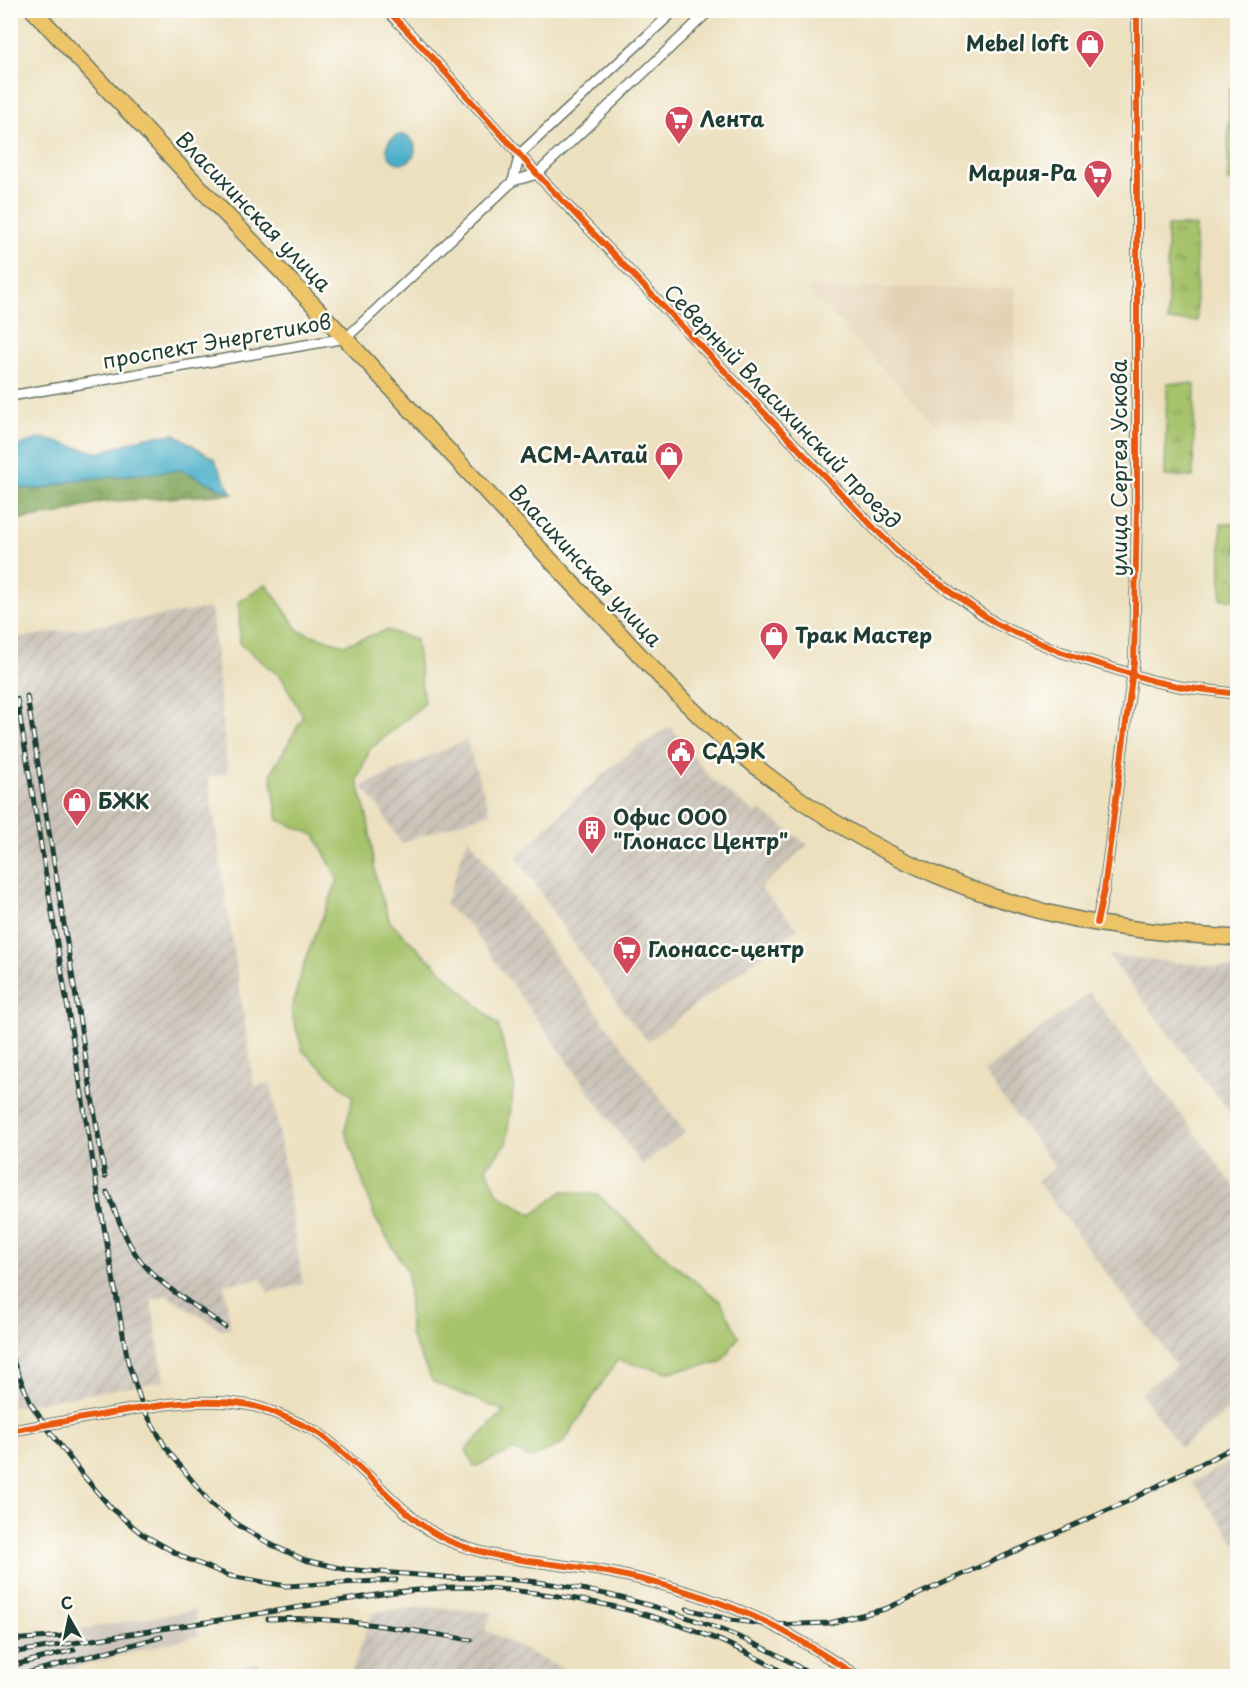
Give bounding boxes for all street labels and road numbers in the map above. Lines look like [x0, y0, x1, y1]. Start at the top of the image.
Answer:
street label: Власихинская улица [169, 123, 340, 299]
street label: Северный Власихинский проезд [657, 276, 910, 535]
street label: проспект Энергетиков [100, 304, 334, 376]
street label: улица Сергея Ускова [1102, 359, 1134, 577]
street label: Власихинская улица [502, 476, 671, 654]

